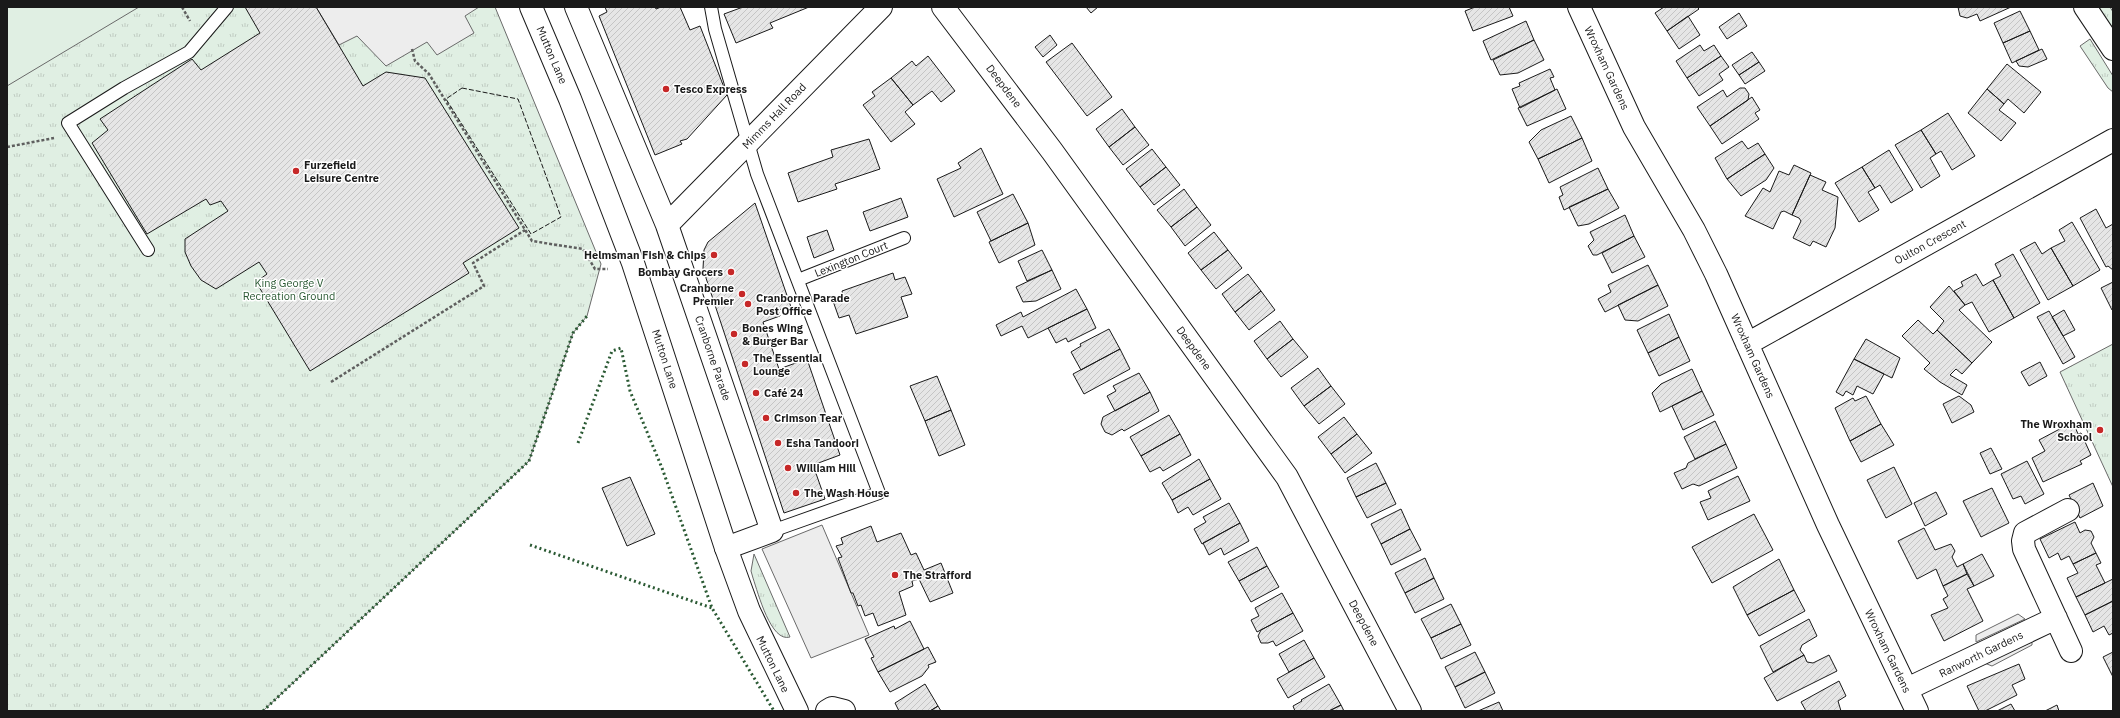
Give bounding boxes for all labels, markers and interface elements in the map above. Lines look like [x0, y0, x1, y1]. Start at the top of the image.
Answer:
street label: Mutton Lane [534, 24, 570, 86]
street label: Wroxham Gardens [1581, 24, 1633, 112]
street label: Deepdene [983, 62, 1025, 110]
street label: Mimms Hall Road [739, 80, 809, 152]
place label: Tesco Express [674, 82, 747, 96]
marker: Tesco Express [661, 84, 671, 94]
place label: Furzefield Leisure Centre [304, 158, 379, 185]
marker: Furzefield Leisure Centre [291, 166, 301, 176]
street label: Oulton Crescent [1892, 217, 1968, 267]
street label: Lexington Court [812, 238, 890, 280]
place label: Helmsman Fish & Chips [584, 248, 706, 262]
marker: Helmsman Fish & Chips [709, 250, 719, 260]
place label: Bombay Grocers [638, 265, 723, 279]
marker: Bombay Grocers [726, 267, 736, 277]
park label: King George V Recreation Ground [243, 276, 335, 303]
place label: Cranborne Premier [680, 281, 735, 308]
marker: Cranborne Premier [737, 289, 747, 299]
place label: Cranborne Parade Post Office [756, 291, 850, 318]
marker: Cranborne Parade Post Office [743, 299, 753, 309]
street label: Wroxham Gardens [1728, 312, 1778, 400]
street label: Cranborne Parade [692, 314, 734, 402]
place label: Bones Wing & Burger Bar [742, 321, 809, 348]
street label: Deepdene [1173, 323, 1215, 373]
street label: Mutton Lane [649, 328, 681, 390]
marker: Bones Wing & Burger Bar [729, 329, 739, 339]
place label: The Essential Lounge [753, 351, 823, 378]
marker: The Essential Lounge [740, 359, 750, 369]
place label: Café 24 [764, 386, 804, 400]
marker: Café 24 [751, 388, 761, 398]
place label: Crimson Tear [774, 411, 843, 425]
marker: Crimson Tear [761, 413, 771, 423]
place label: The Wroxham School [2020, 417, 2093, 444]
marker: The Wroxham School [2095, 425, 2105, 435]
place label: Esha Tandoori [786, 436, 859, 450]
marker: Esha Tandoori [773, 438, 783, 448]
place label: William Hill [796, 461, 857, 475]
marker: William Hill [783, 463, 793, 473]
place label: The Wash House [804, 486, 890, 500]
marker: The Wash House [791, 488, 801, 498]
place label: The Strafford [903, 568, 972, 582]
marker: The Strafford [890, 570, 900, 580]
street label: Deepdene [1346, 597, 1382, 649]
street label: Wroxham Gardens [1862, 607, 1914, 695]
street label: Ranworth Gardens [1937, 628, 2025, 680]
street label: Mutton Lane [753, 633, 793, 695]

